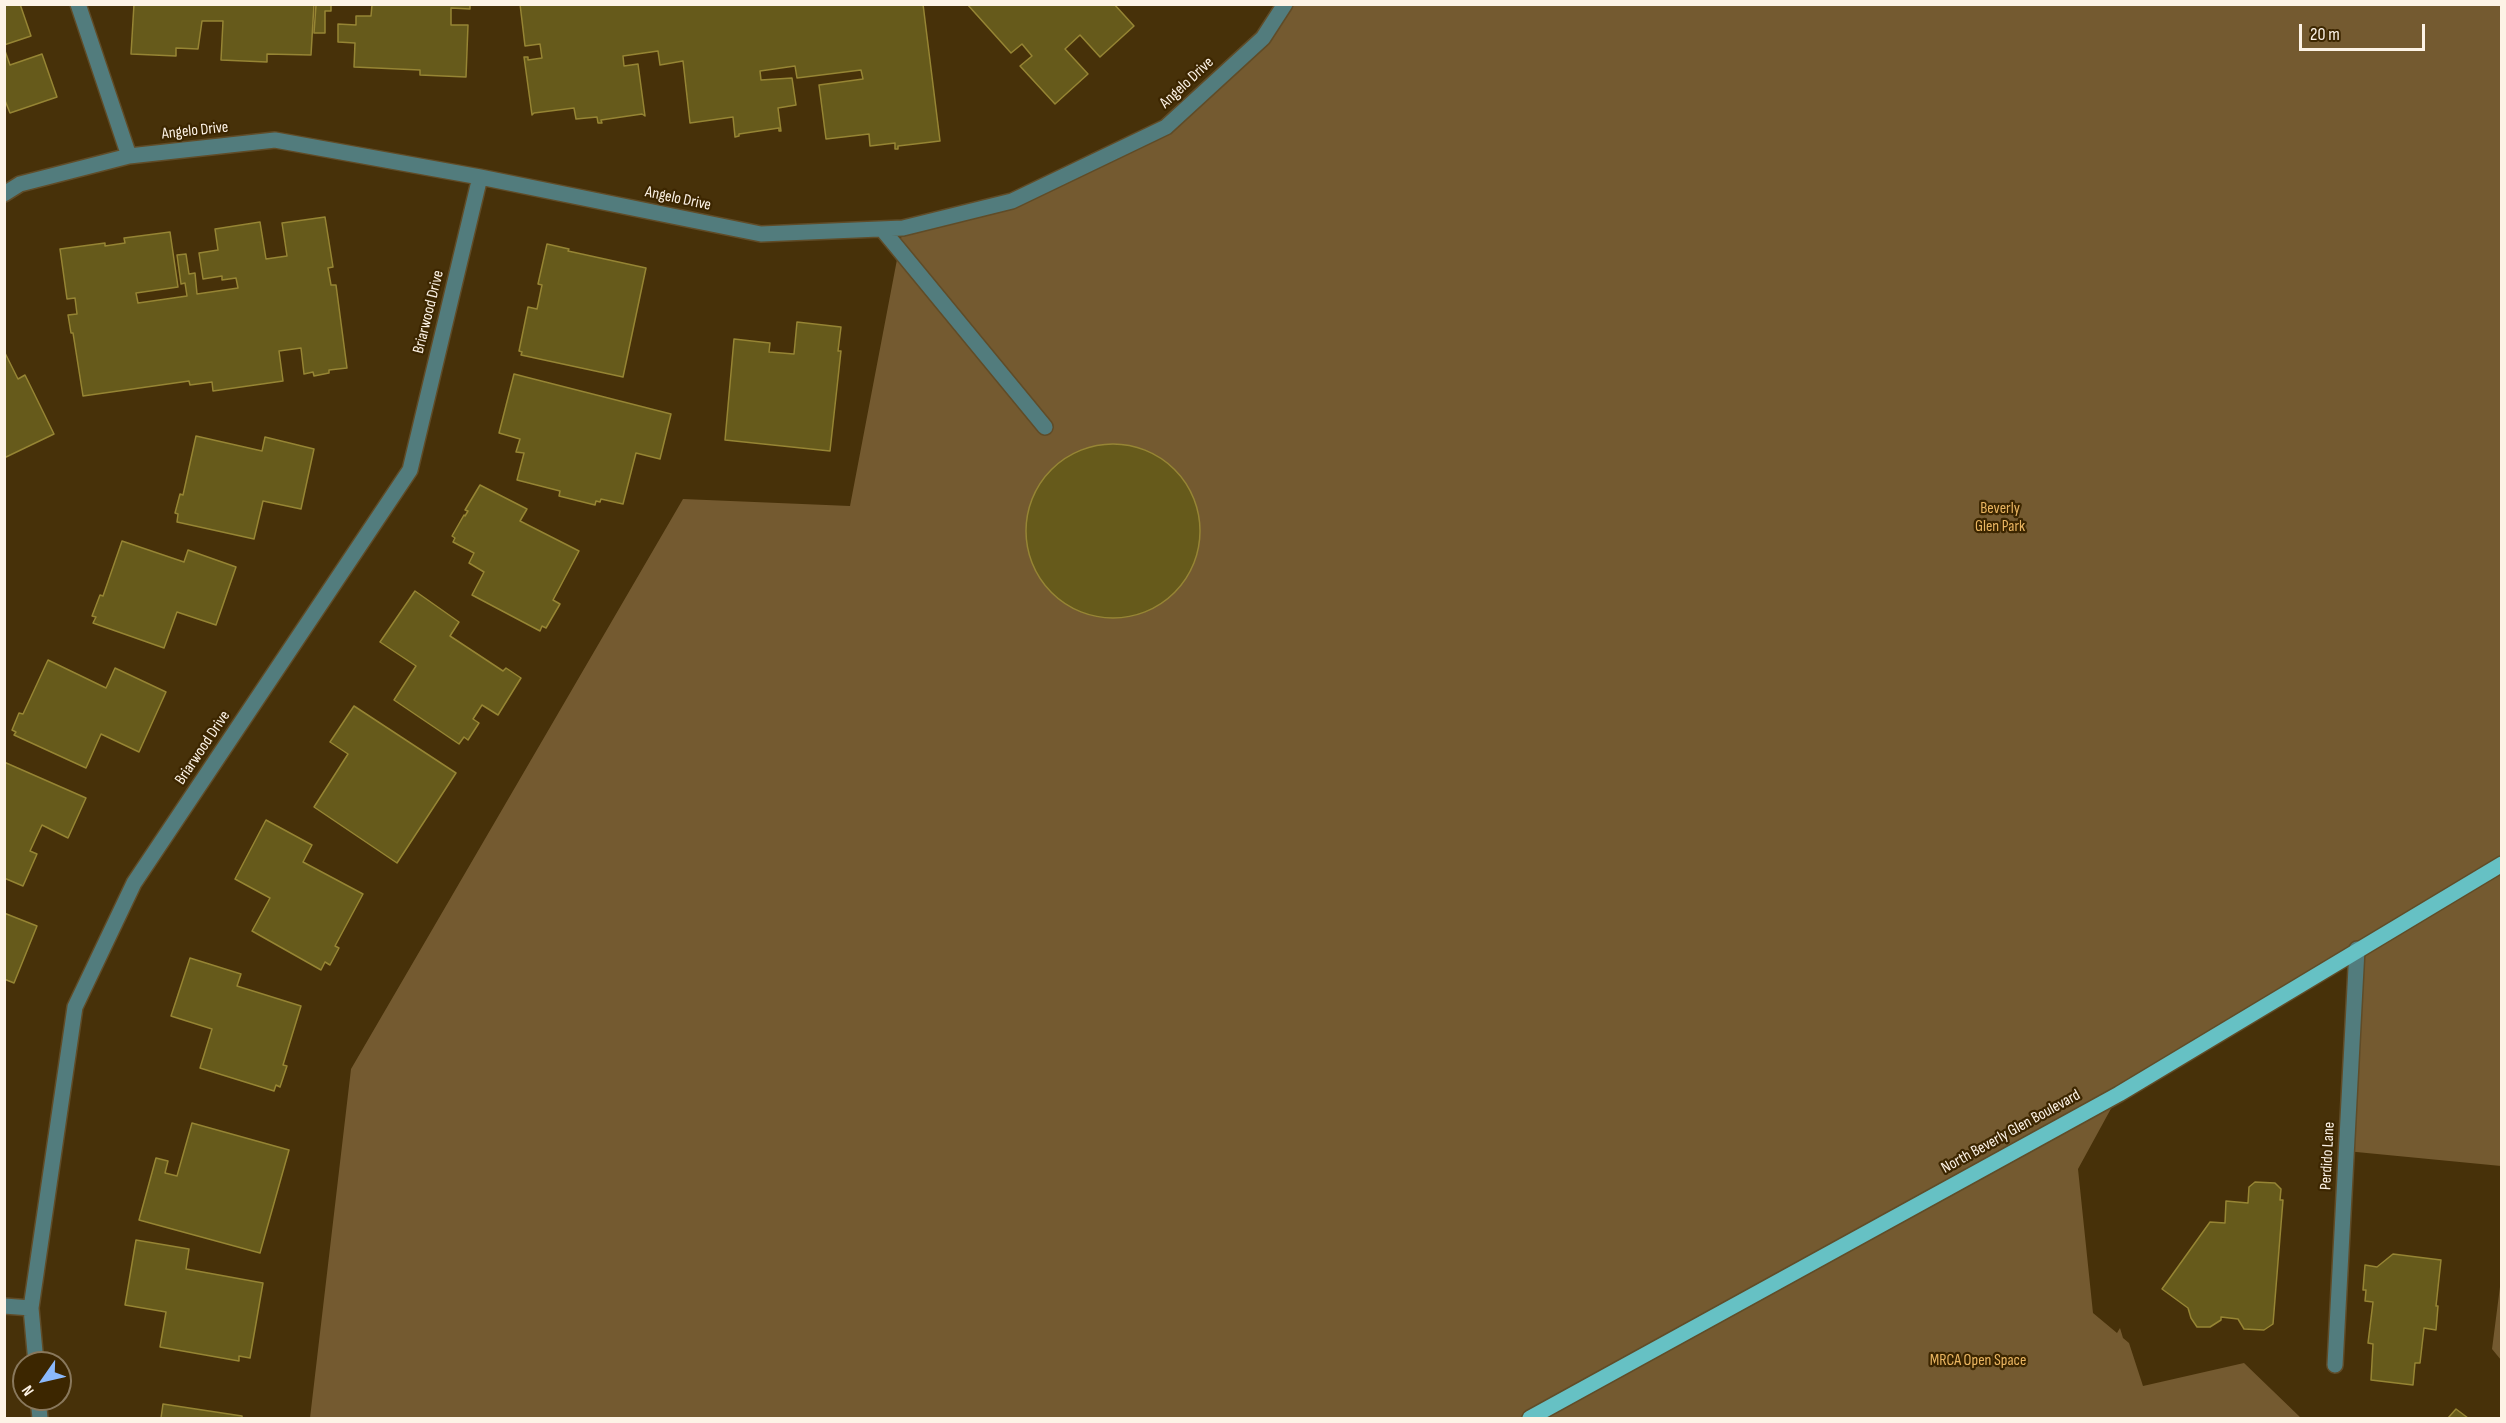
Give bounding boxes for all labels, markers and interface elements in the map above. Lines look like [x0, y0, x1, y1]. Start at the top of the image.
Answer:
scale bar [2302, 12, 2428, 50]
text: 20 m [2310, 24, 2340, 45]
street label: Angelo Drive [1156, 53, 1218, 113]
street label: Angelo Drive [161, 118, 229, 144]
street label: Angelo Drive [643, 183, 713, 215]
street label: Briarwood Drive [409, 268, 449, 356]
park label: Beverly Glen Park [1975, 499, 2025, 537]
street label: Briarwood Drive [171, 707, 235, 789]
street label: North Beverly Glen Boulevard [1938, 1086, 2084, 1178]
street label: Perdido Lane [2317, 1121, 2339, 1191]
north arrow [12, 1351, 72, 1411]
park label: MRCA Open Space [1930, 1351, 2026, 1371]
text: N [18, 1381, 39, 1399]

